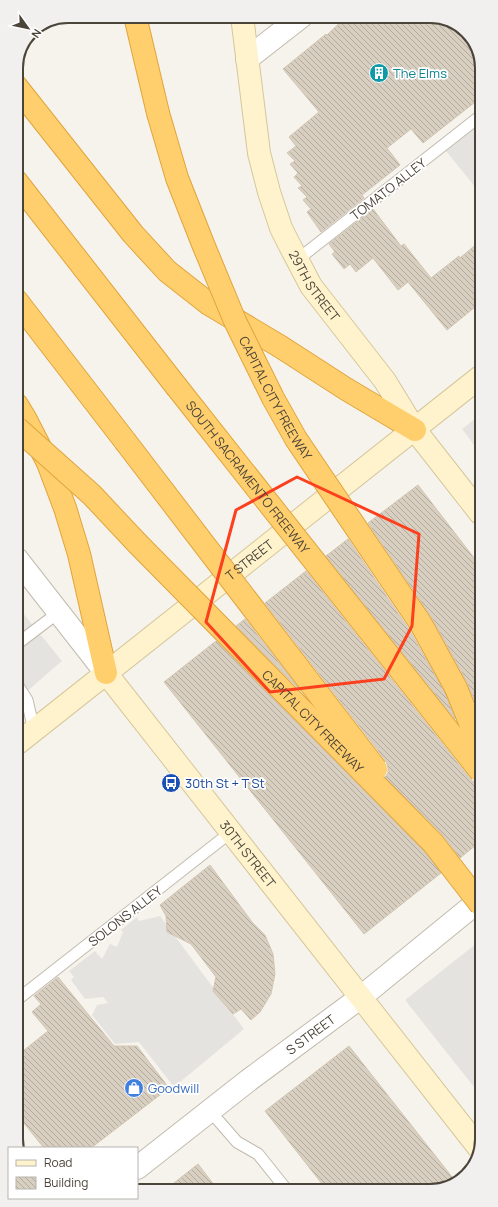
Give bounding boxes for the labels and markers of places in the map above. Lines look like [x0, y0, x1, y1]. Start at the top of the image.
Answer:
building icon: The Elms [368, 62, 390, 84]
place label: The Elms [393, 64, 447, 82]
bus stop icon: 30th St + T St [160, 772, 182, 794]
place label: 30th St + T St [185, 774, 265, 792]
shop icon: Goodwill [123, 1077, 145, 1099]
place label: Goodwill [148, 1079, 199, 1097]

